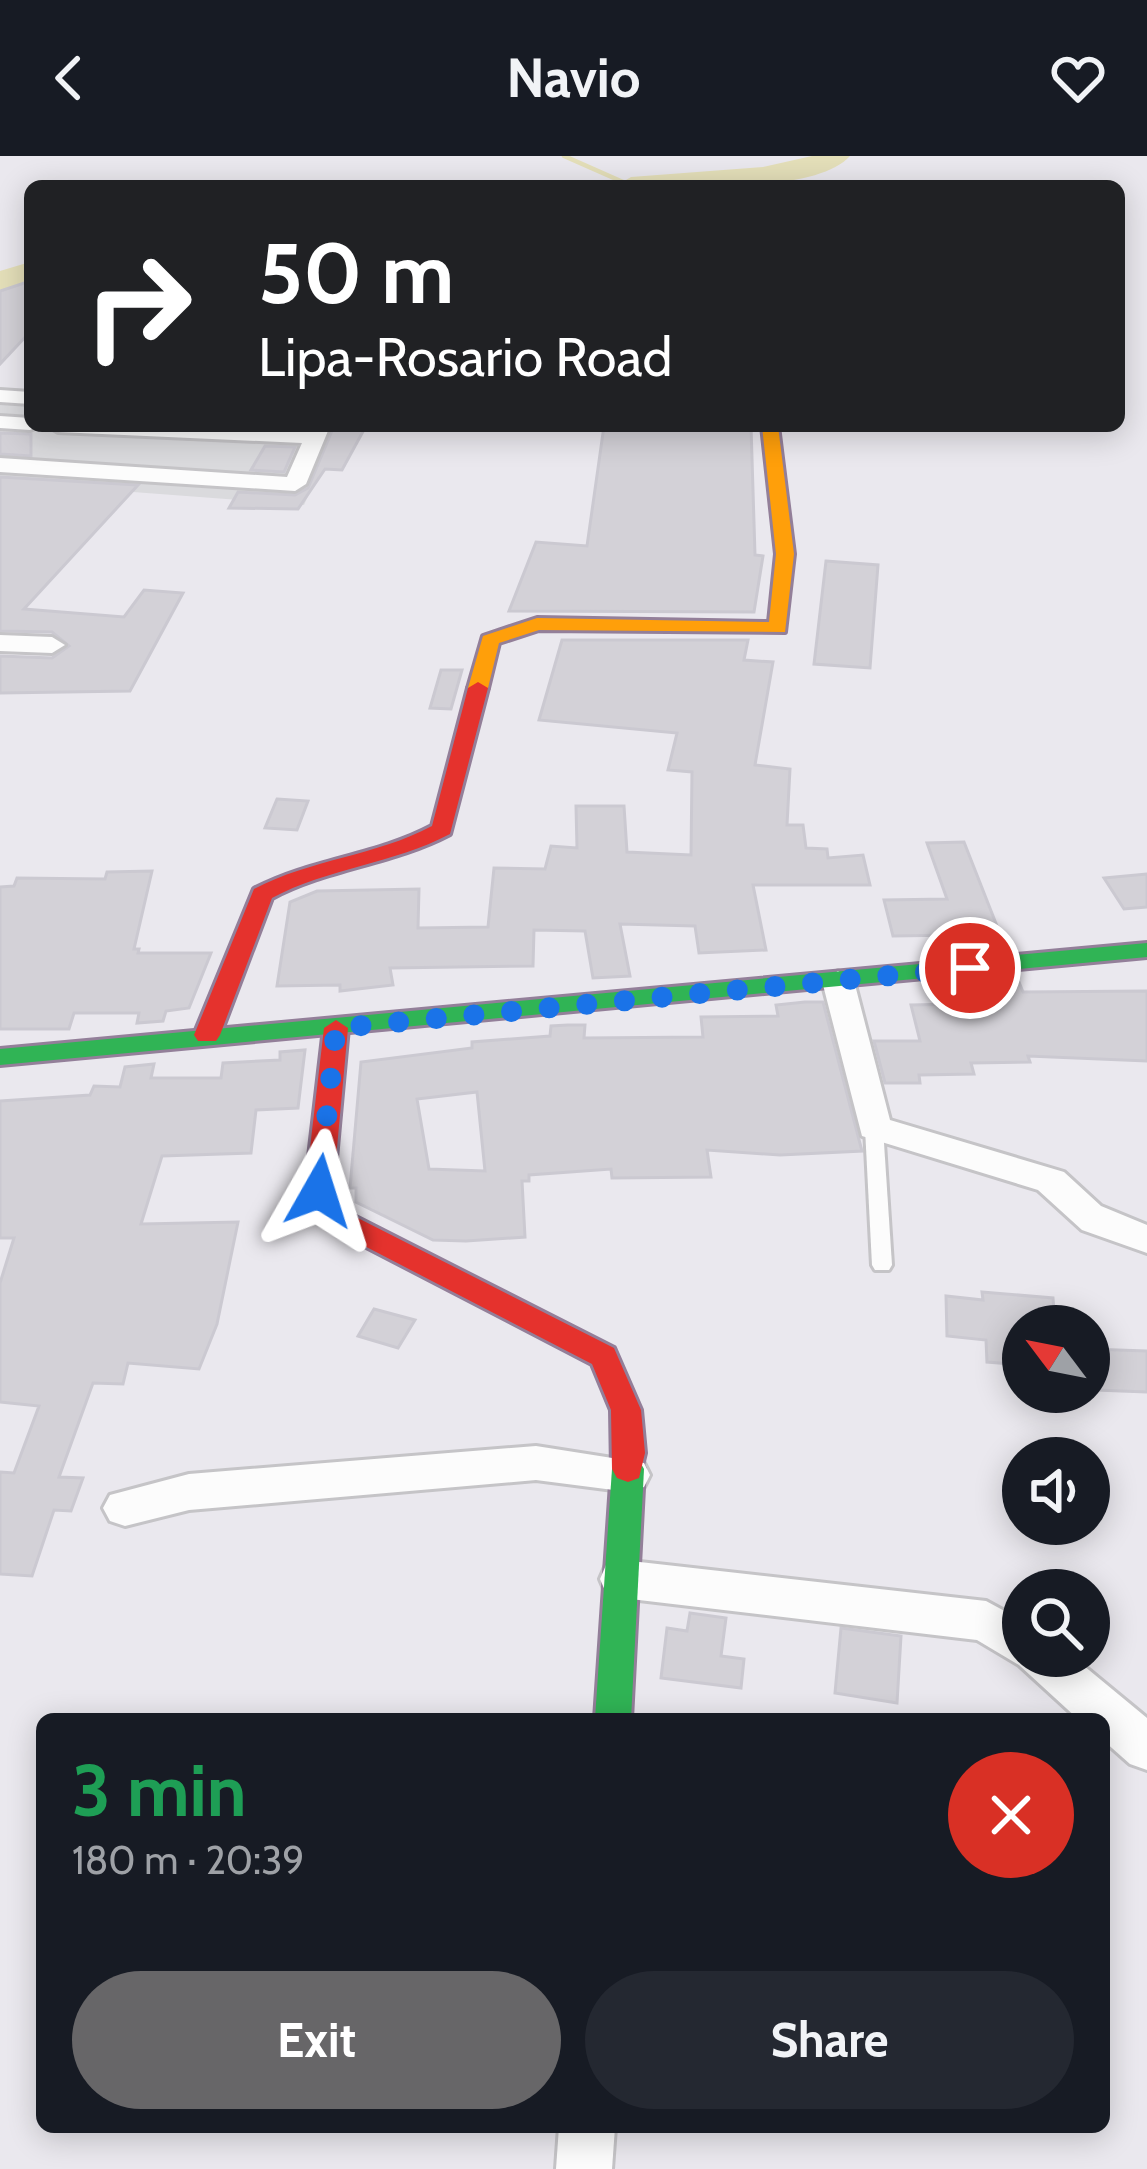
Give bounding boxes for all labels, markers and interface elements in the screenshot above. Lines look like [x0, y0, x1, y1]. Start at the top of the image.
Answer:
icon: back [36, 45, 102, 111]
text: Navio [506, 45, 641, 111]
icon: heart [1045, 45, 1111, 111]
text: 50 m [258, 222, 454, 324]
icon: right [60, 228, 216, 384]
text: Lipa-Rosario Road [258, 324, 672, 390]
pin [919, 917, 1021, 1019]
icon: arrive [937, 935, 1003, 1001]
position arrow [256, 1128, 382, 1254]
north arrow [1002, 1305, 1110, 1413]
map controls [1002, 1305, 1110, 1677]
button: sound [1002, 1437, 1110, 1545]
button: search [1002, 1569, 1110, 1677]
text: 3 min [72, 1747, 247, 1834]
button: close [948, 1752, 1074, 1878]
text: 180 m · 20:39 [72, 1836, 304, 1884]
button: Exit [72, 1971, 561, 2109]
button: Share [585, 1971, 1074, 2109]

